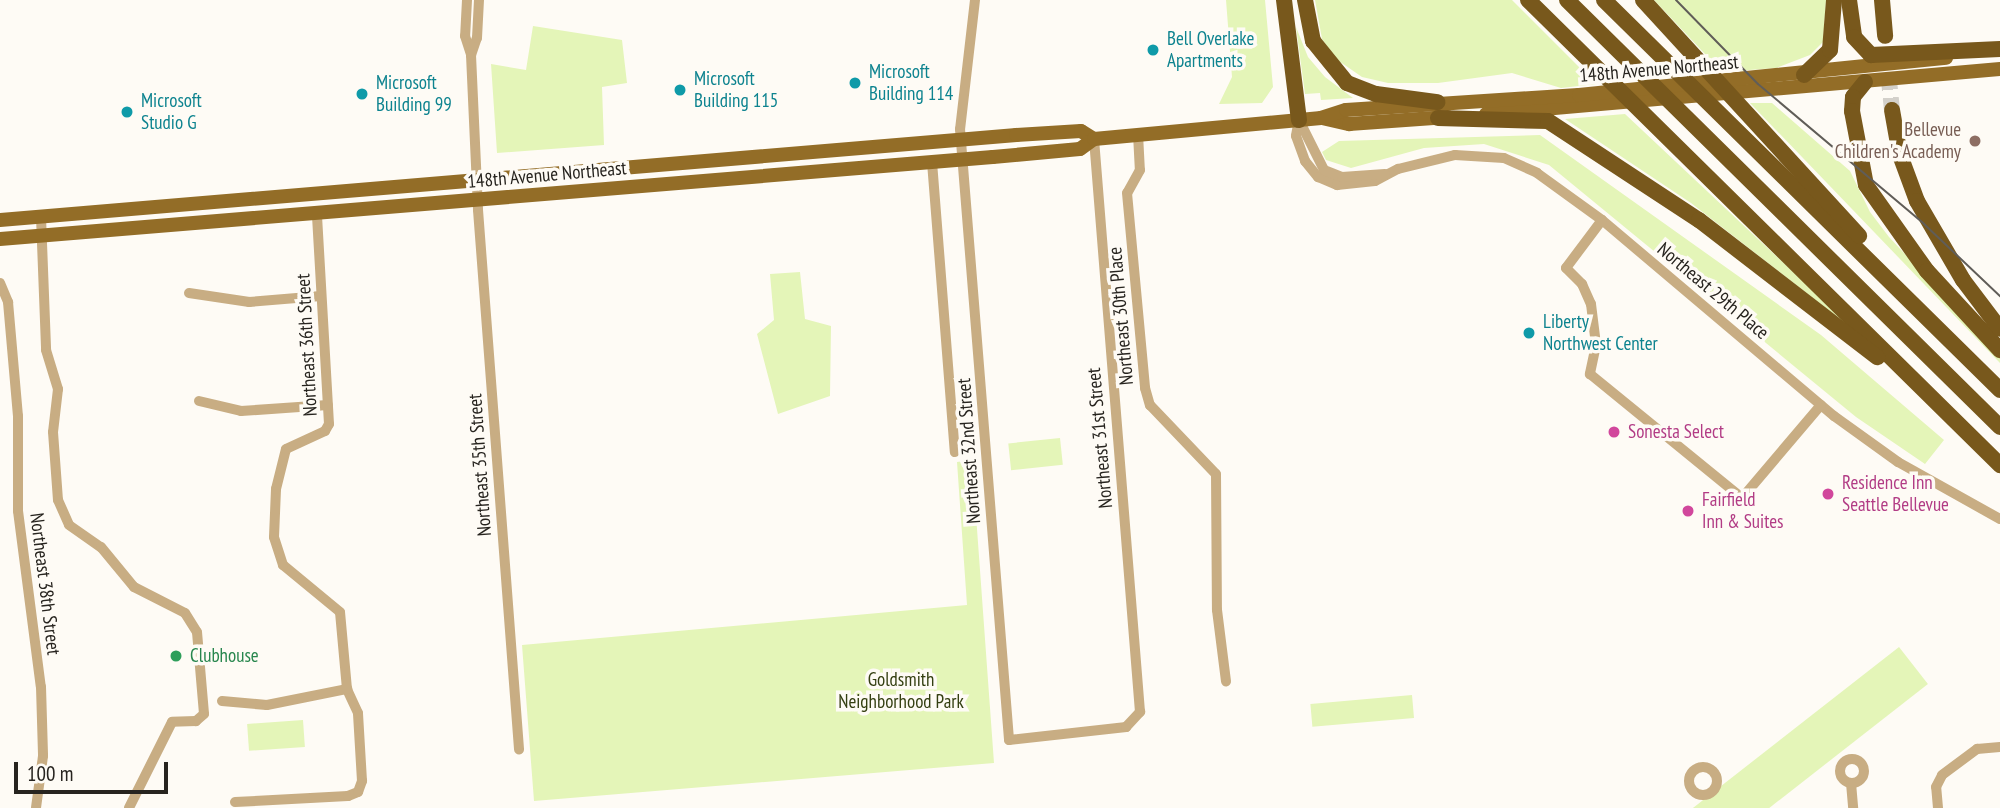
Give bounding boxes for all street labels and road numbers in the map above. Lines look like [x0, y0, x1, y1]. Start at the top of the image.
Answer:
street label: 148th Avenue Northeast [1578, 51, 1740, 87]
street label: 148th Avenue Northeast [466, 157, 628, 193]
street label: Northeast 29th Place [1653, 238, 1773, 344]
street label: Northeast 30th Place [1104, 246, 1138, 386]
street label: Northeast 36th Street [292, 273, 322, 417]
street label: Northeast 31st Street [1083, 367, 1117, 509]
street label: Northeast 32nd Street [953, 377, 985, 525]
street label: Northeast 35th Street [464, 393, 496, 537]
street label: Northeast 38th Street [25, 512, 65, 656]

